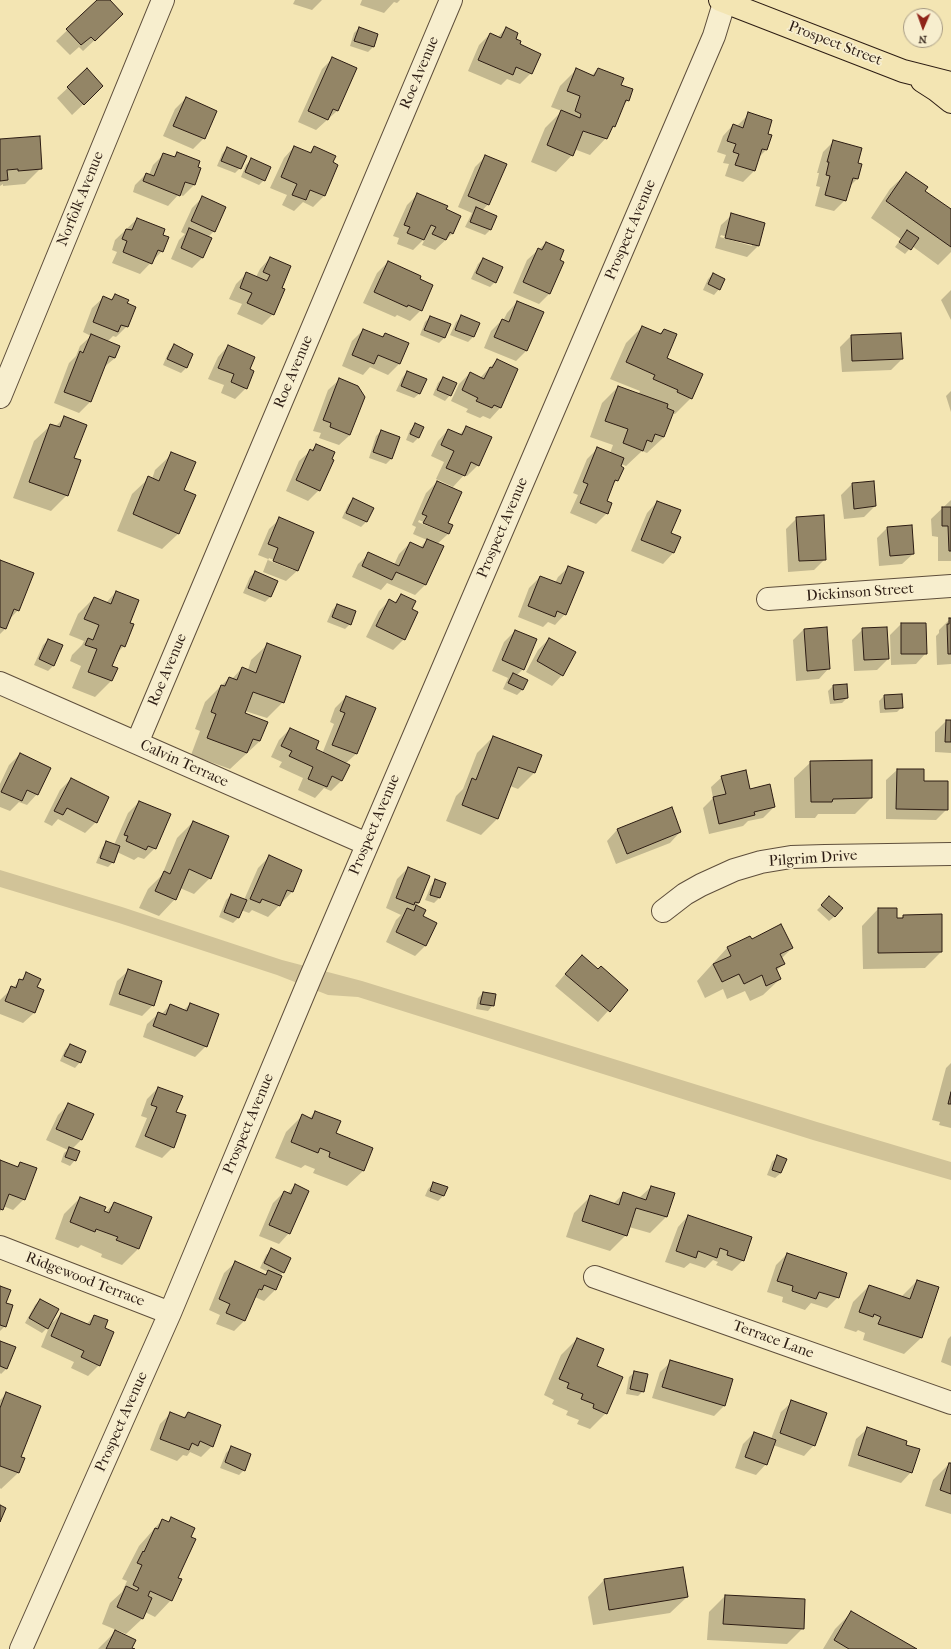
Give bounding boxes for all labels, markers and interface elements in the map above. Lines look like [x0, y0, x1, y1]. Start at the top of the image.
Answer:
north arrow [903, 8, 943, 48]
street label: Prospect Street [786, 18, 884, 70]
text: N [918, 33, 927, 46]
street label: Roe Avenue [397, 34, 443, 112]
street label: Norfolk Avenue [54, 149, 108, 249]
street label: Prospect Avenue [602, 177, 660, 283]
street label: Roe Avenue [271, 333, 317, 411]
street label: Prospect Avenue [474, 475, 532, 581]
street label: Dickinson Street [806, 580, 914, 606]
street label: Roe Avenue [145, 631, 191, 709]
street label: Calvin Terrace [137, 736, 231, 792]
street label: Prospect Avenue [346, 772, 404, 878]
street label: Pilgrim Drive [768, 847, 858, 871]
street label: Prospect Avenue [220, 1071, 278, 1177]
street label: Ridgewood Terrace [23, 1249, 147, 1311]
street label: Terrace Lane [730, 1317, 816, 1363]
street label: Prospect Avenue [92, 1369, 152, 1475]

